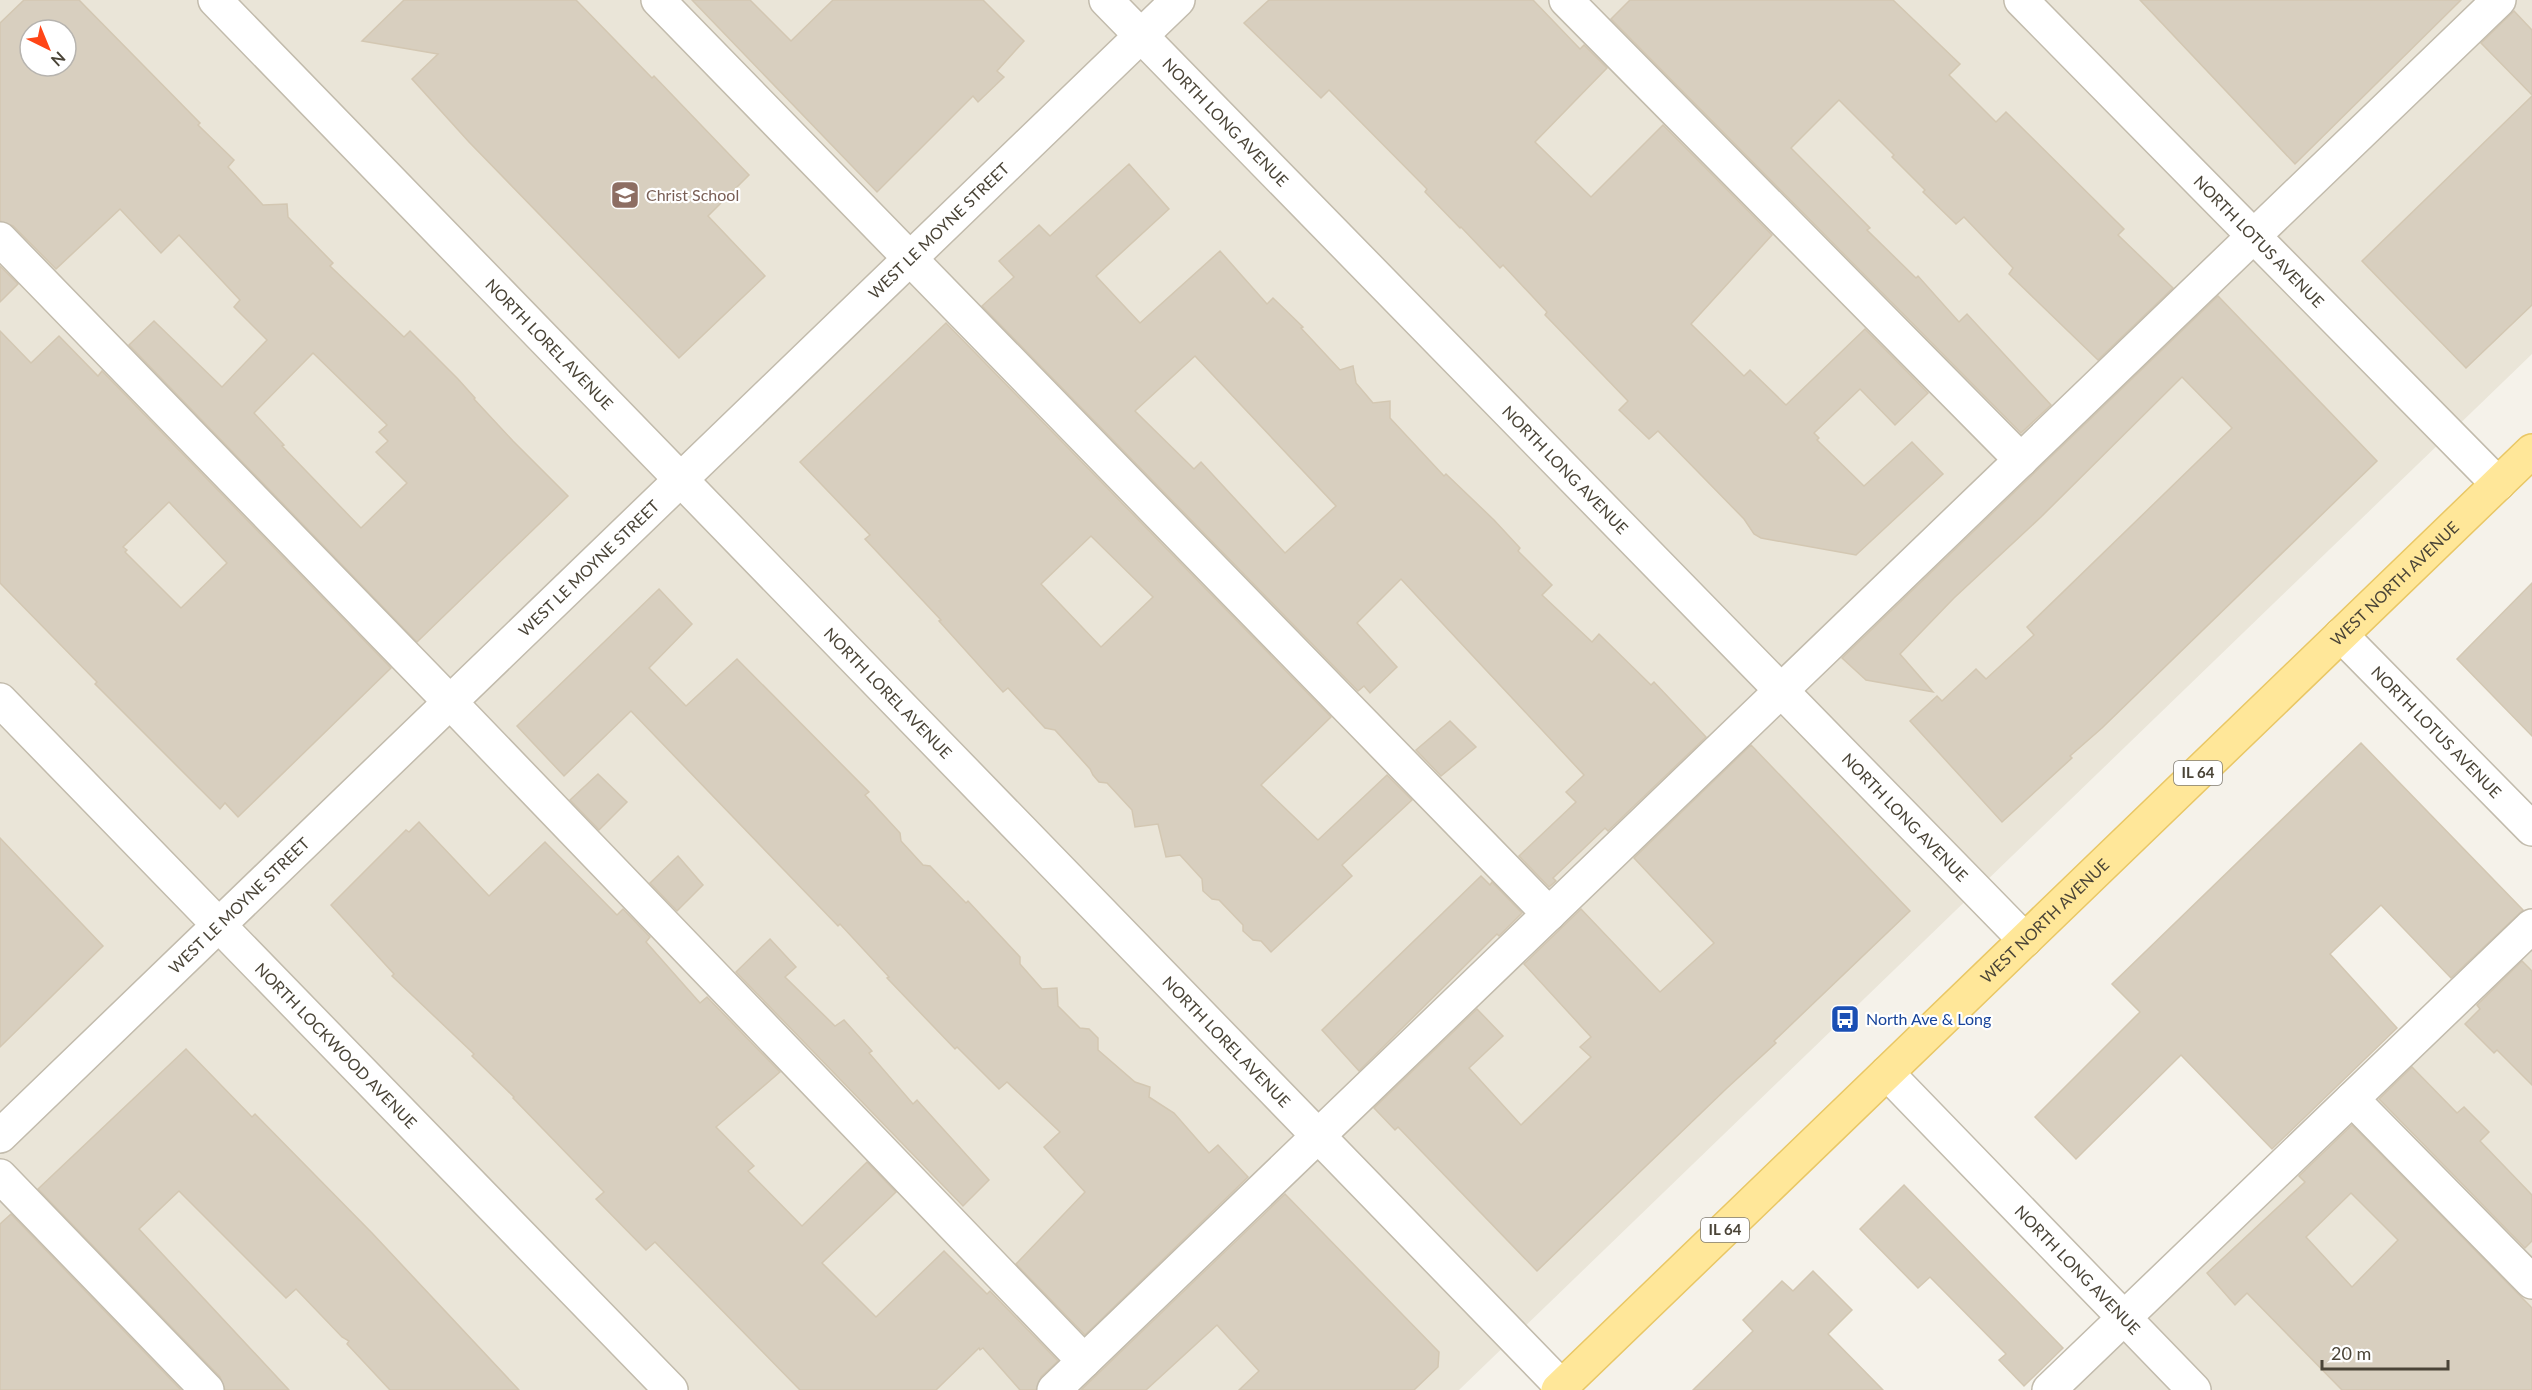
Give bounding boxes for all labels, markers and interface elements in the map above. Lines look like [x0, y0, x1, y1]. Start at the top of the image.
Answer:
north arrow [18, 18, 78, 78]
text: N [48, 48, 70, 70]
street label: NORTH LONG AVENUE [1159, 54, 1293, 190]
street label: WEST LE MOYNE STREET [864, 158, 1013, 303]
street label: NORTH LOTUS AVENUE [2190, 171, 2328, 311]
school or university icon: Christ School [609, 179, 641, 211]
place label: Christ School [646, 185, 739, 204]
street label: NORTH LOREL AVENUE [482, 275, 618, 413]
street label: NORTH LONG AVENUE [1499, 401, 1632, 537]
street label: WEST LE MOYNE STREET [514, 495, 663, 640]
street label: WEST NORTH AVENUE [2326, 517, 2462, 649]
street label: NORTH LOREL AVENUE [821, 623, 956, 762]
street label: NORTH LOTUS AVENUE [2368, 662, 2506, 801]
street label: NORTH LONG AVENUE [1839, 749, 1972, 885]
road number: IL 64 [2174, 761, 2222, 785]
street label: WEST LE MOYNE STREET [164, 833, 313, 977]
street label: WEST NORTH AVENUE [1976, 854, 2112, 987]
street label: NORTH LOCKWOOD AVENUE [252, 959, 421, 1132]
street label: NORTH LOREL AVENUE [1159, 972, 1295, 1111]
bus stop icon: North Ave & Long [1829, 1003, 1861, 1035]
place label: North Ave & Long [1866, 1009, 1991, 1028]
street label: NORTH LONG AVENUE [2011, 1201, 2145, 1338]
road number: IL 64 [1701, 1218, 1749, 1242]
scale bar [2322, 1333, 2448, 1371]
text: 20 m [2331, 1342, 2371, 1364]

